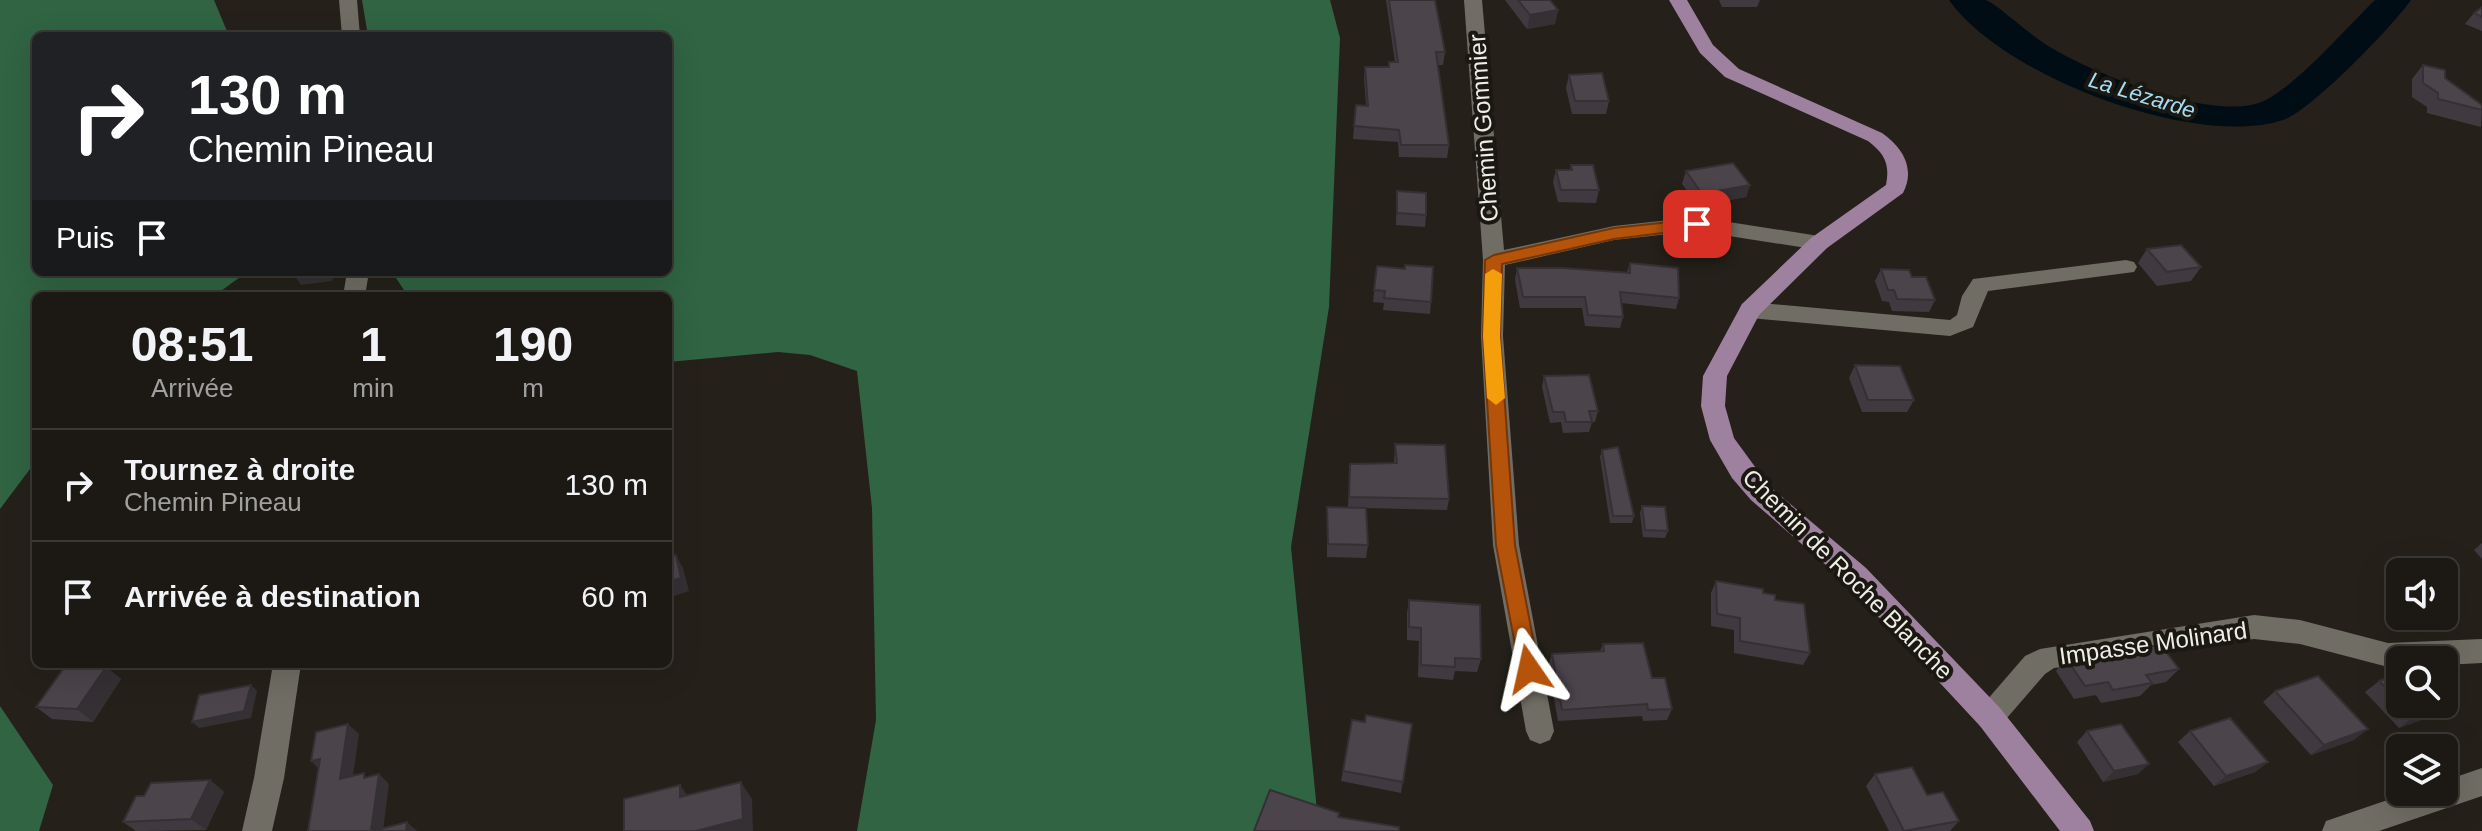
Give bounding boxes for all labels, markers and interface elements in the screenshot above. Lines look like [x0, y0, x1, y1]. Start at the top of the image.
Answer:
street label: Chemin Gommier [1463, 33, 1503, 223]
text: 130 m [188, 63, 347, 126]
icon: right [56, 64, 160, 168]
water label: La Lézarde [2086, 67, 2198, 123]
text: Chemin Pineau [188, 129, 434, 170]
pin [1663, 190, 1731, 258]
icon: arrive [1675, 202, 1719, 246]
icon: arrive [130, 216, 174, 260]
text: Puis [56, 221, 114, 254]
text: 08:51 [131, 318, 254, 371]
text: 1 [360, 318, 387, 371]
text: 190 [493, 318, 573, 371]
text: Arrivée [151, 373, 233, 403]
text: min [352, 373, 394, 403]
text: m [522, 373, 544, 403]
text: Tournez à droite [124, 453, 355, 486]
icon: right [56, 463, 100, 507]
street label: Chemin de Roche Blanche [1738, 464, 1958, 684]
text: 130 m [565, 468, 648, 501]
text: Chemin Pineau [124, 487, 302, 517]
map controls [2386, 558, 2458, 806]
button: sound [2386, 558, 2458, 630]
icon: arrive [56, 575, 100, 619]
text: Arrivée à destination [124, 580, 421, 613]
text: 60 m [581, 580, 648, 613]
street label: Impasse Molinard [2057, 616, 2249, 670]
position arrow [1487, 627, 1571, 711]
button: search [2386, 646, 2458, 718]
button: layers [2386, 734, 2458, 806]

